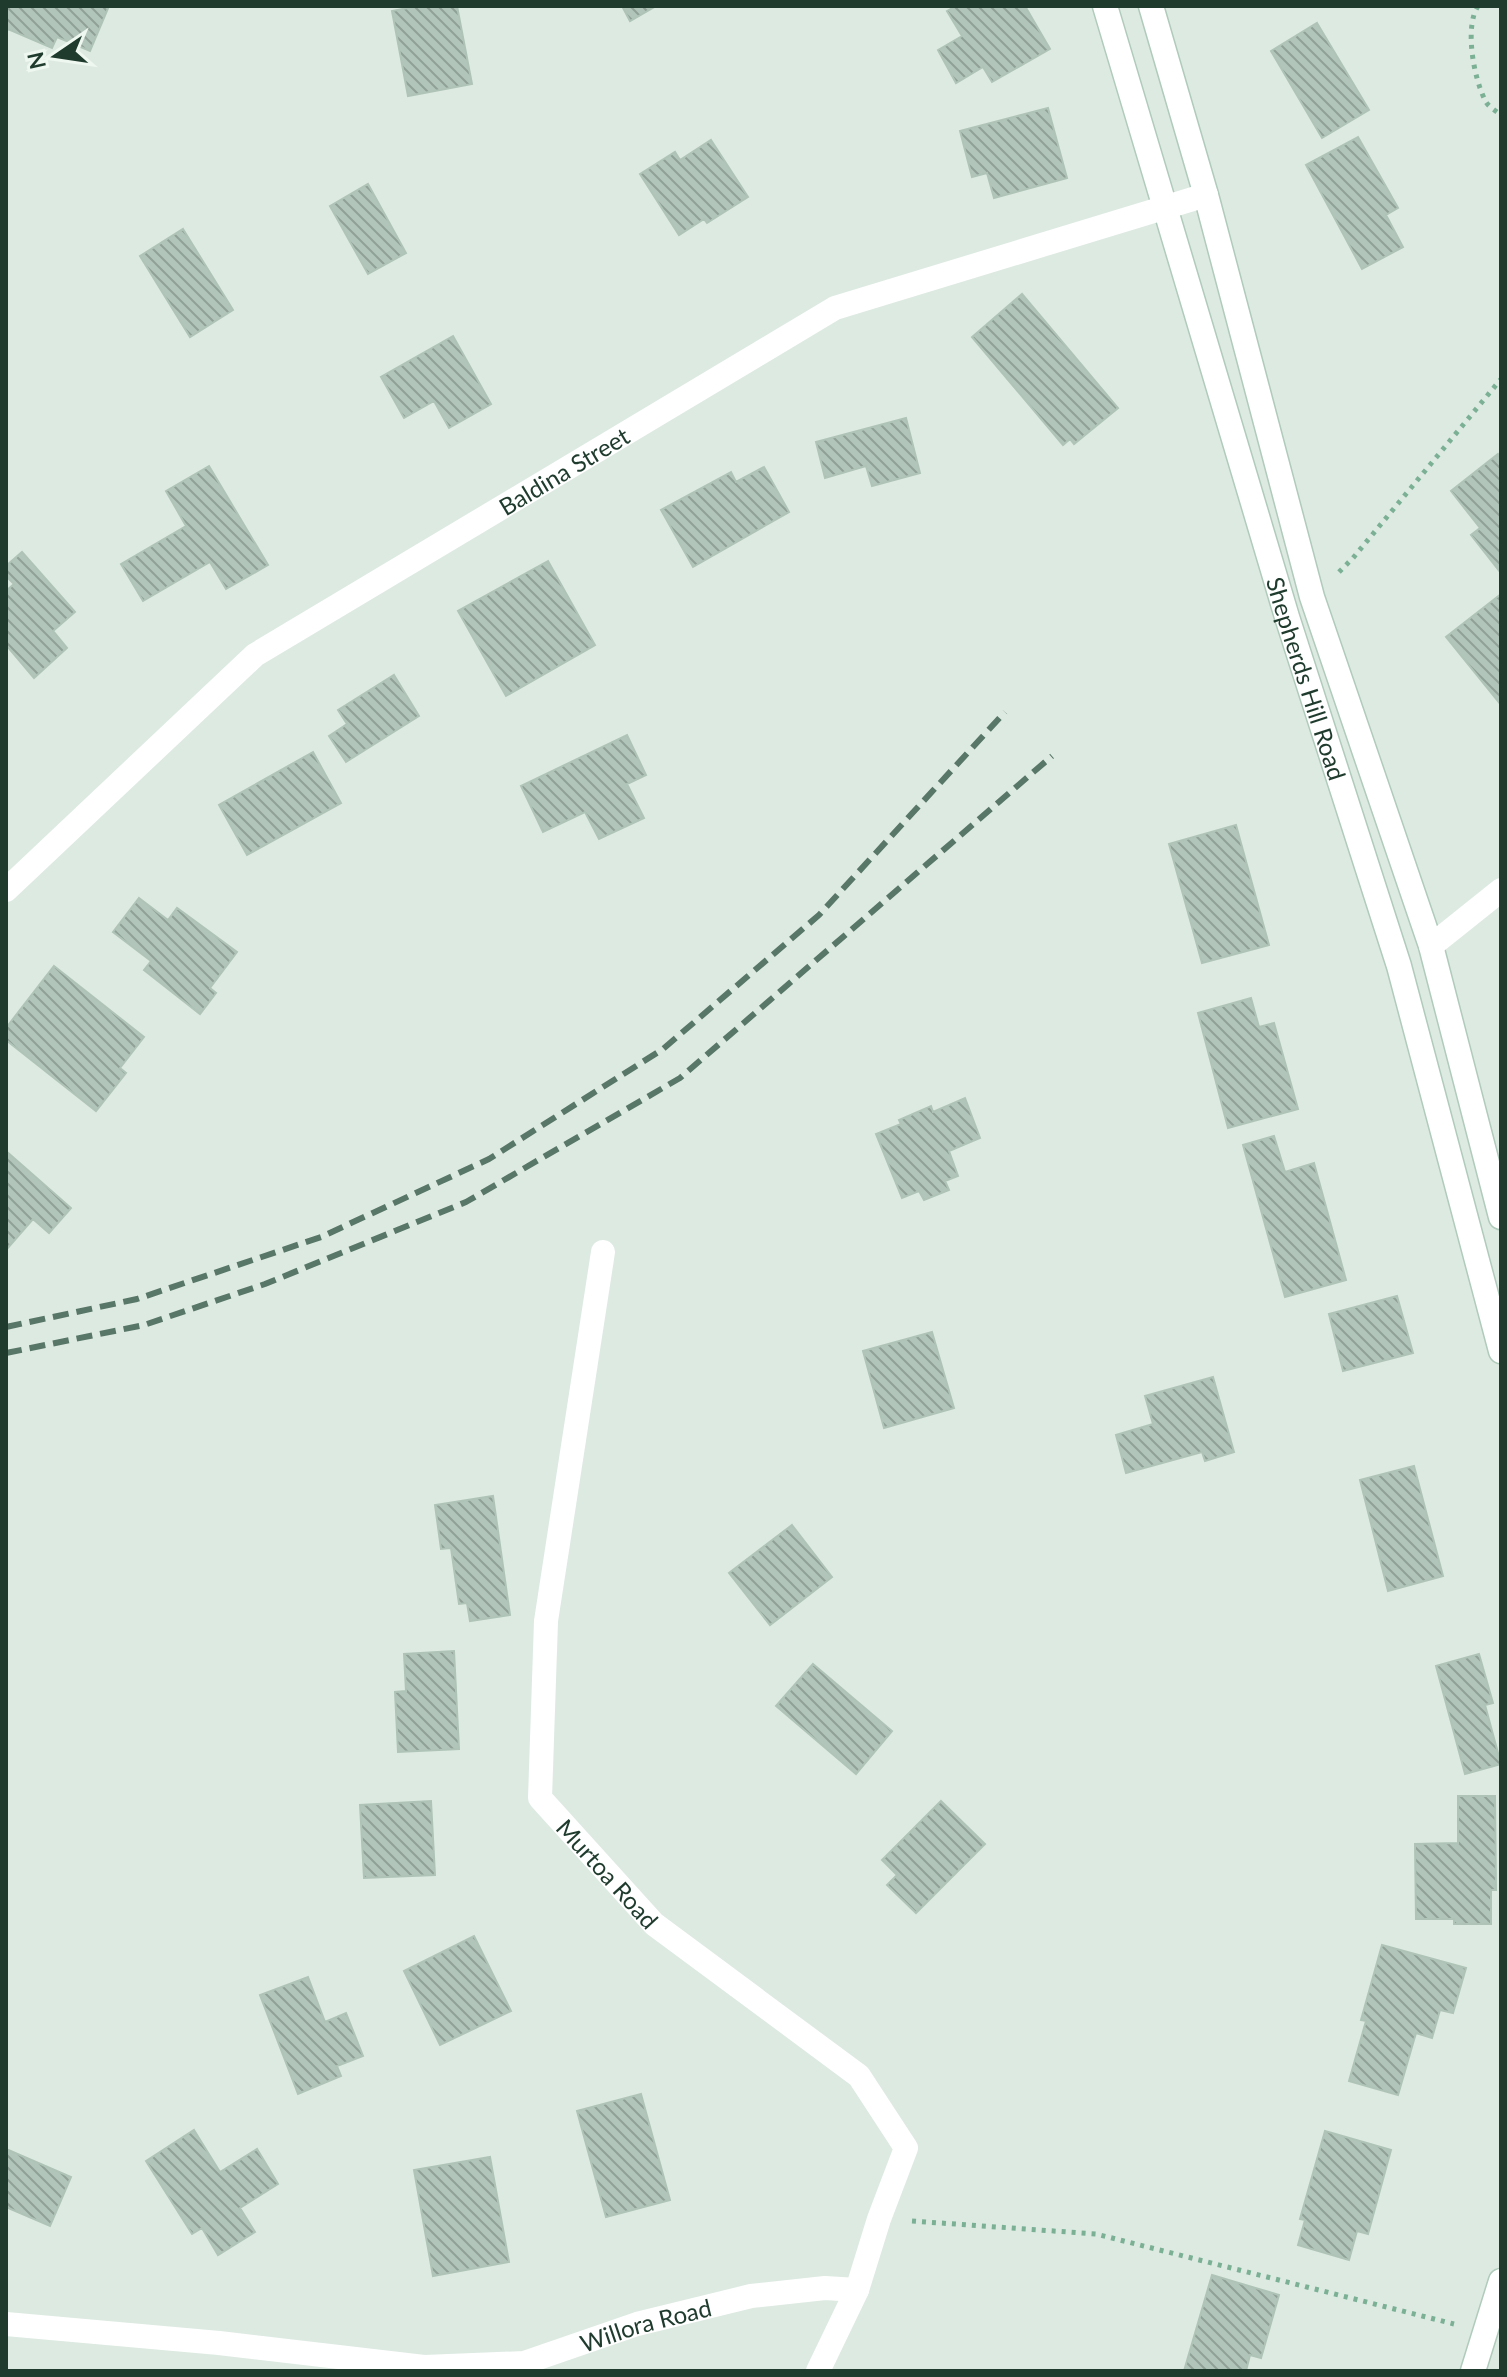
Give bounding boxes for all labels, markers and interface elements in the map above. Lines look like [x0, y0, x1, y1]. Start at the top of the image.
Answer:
north arrow [16, 16, 96, 96]
text: N [21, 49, 51, 72]
street label: Baldina Street [493, 420, 634, 521]
street label: Shepherds Hill Road [1261, 573, 1353, 783]
street label: Murtoa Road [551, 1812, 665, 1934]
street label: Willora Road [576, 2292, 714, 2357]

